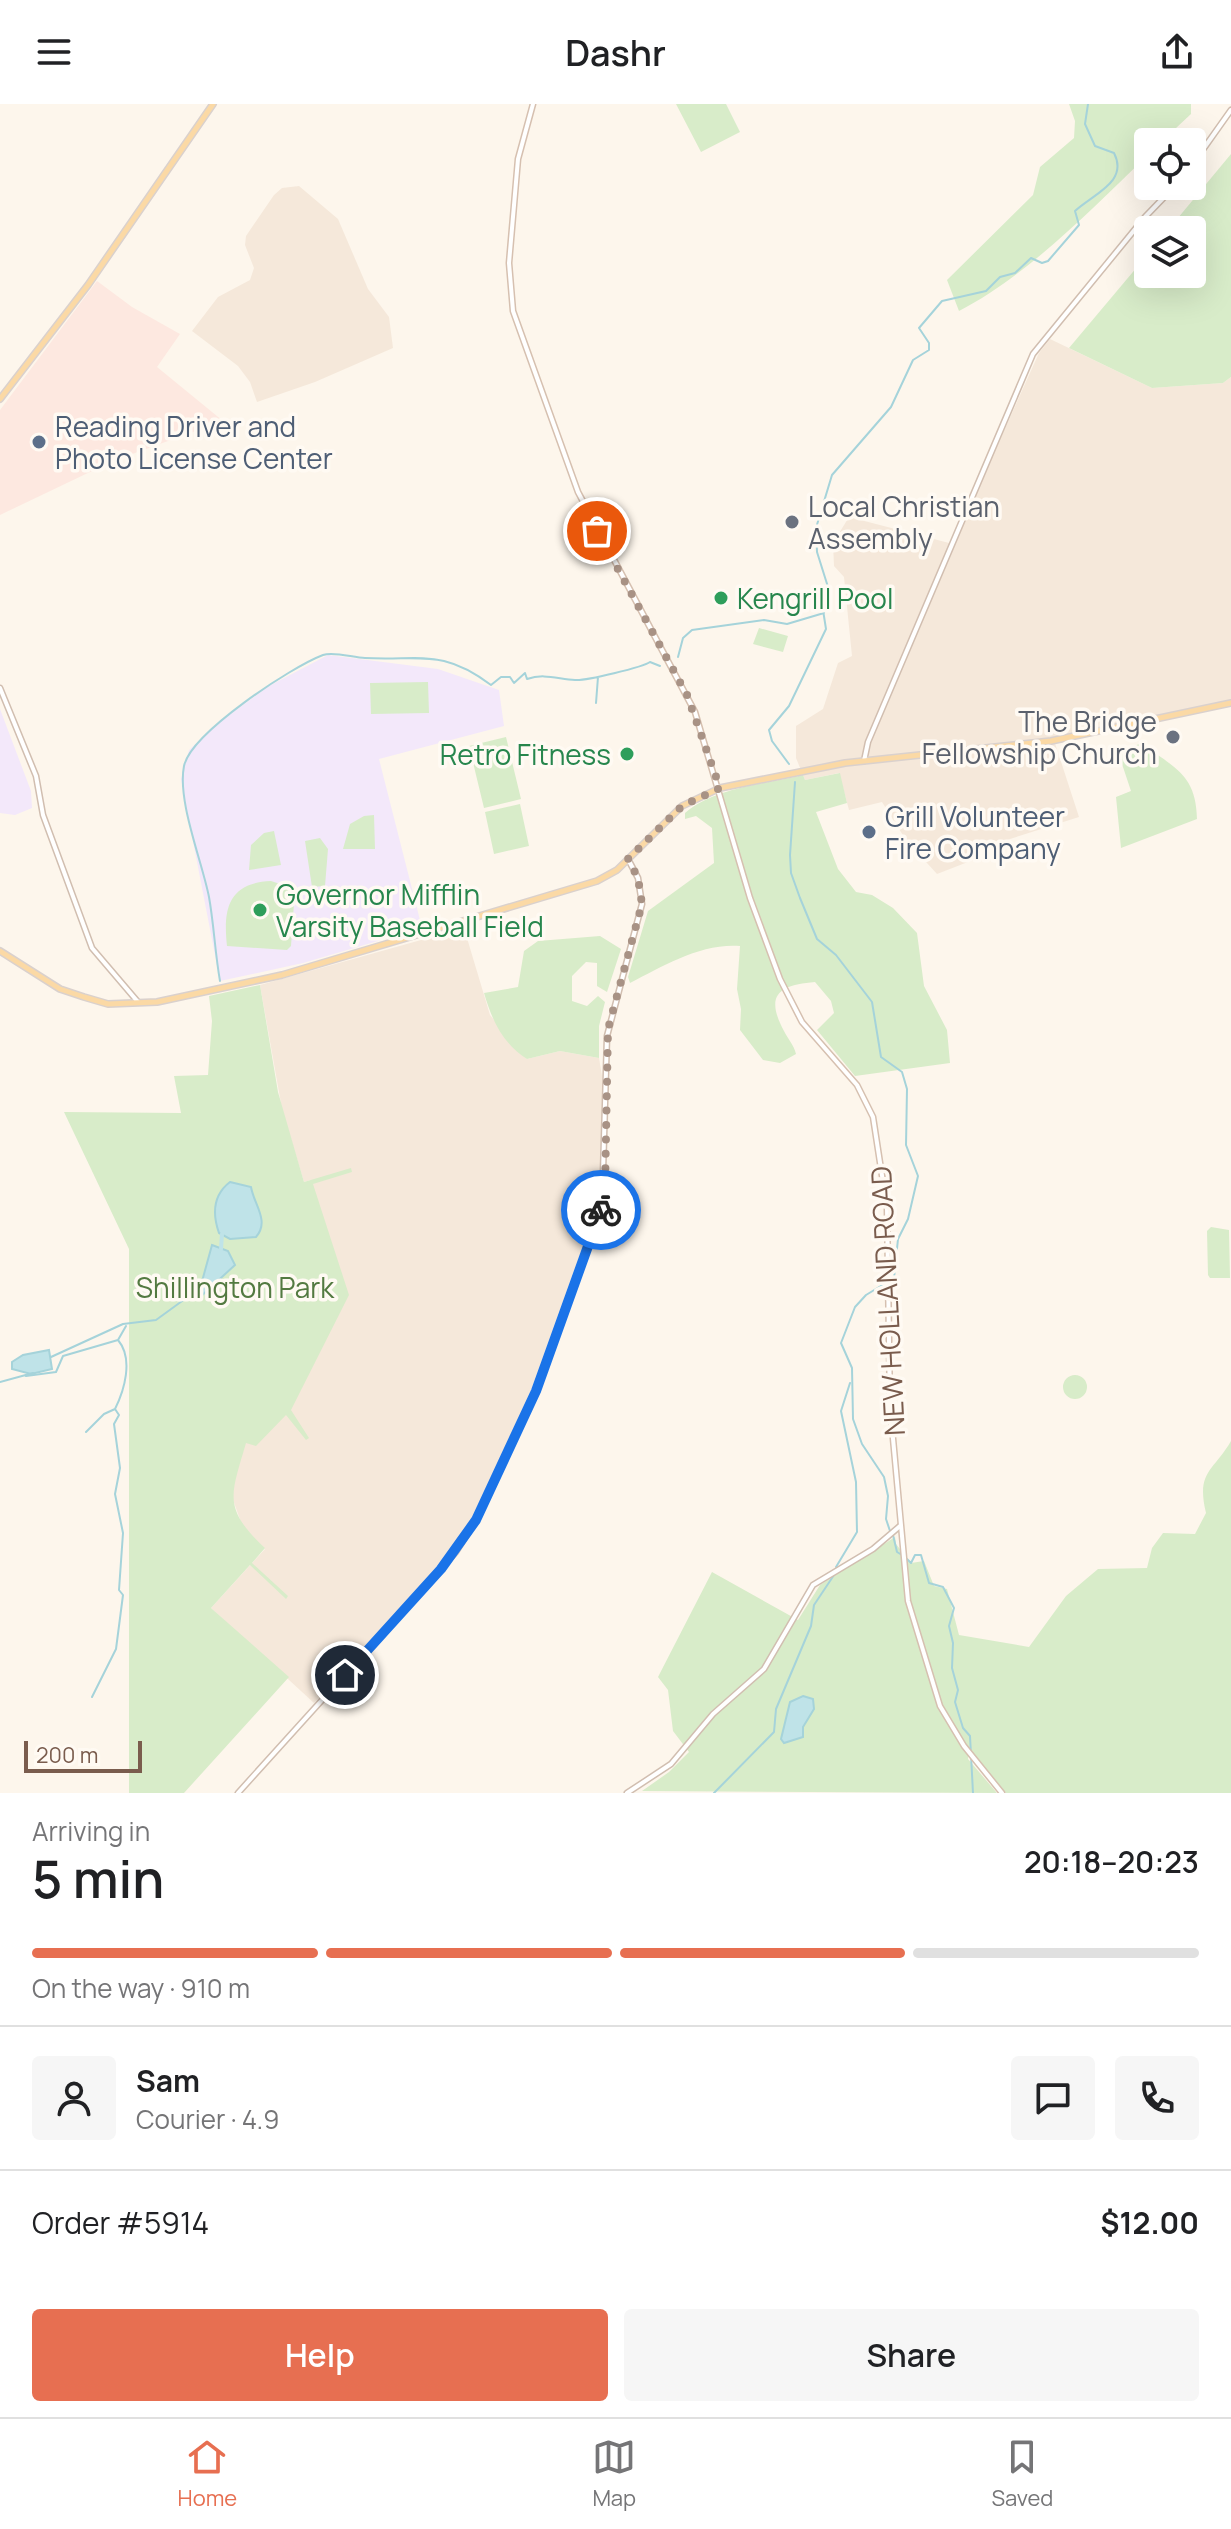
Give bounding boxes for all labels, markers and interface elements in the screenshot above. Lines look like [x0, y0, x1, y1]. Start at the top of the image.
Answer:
text: Dashr [565, 28, 666, 77]
icon: menu [32, 30, 76, 74]
icon: share [1155, 30, 1199, 74]
map controls [1134, 128, 1206, 288]
button: locate [1134, 128, 1206, 200]
button: layers [1134, 216, 1206, 288]
place label: Reading Driver and Photo License Center [55, 407, 333, 477]
marker: Reading Driver and Photo License Center [30, 433, 48, 451]
place label: Local Christian Assembly [808, 487, 1000, 557]
pin [563, 497, 631, 565]
icon: bag [575, 509, 619, 553]
marker: Local Christian Assembly [783, 513, 801, 531]
place label: Kengrill Pool [737, 579, 893, 617]
marker: Kengrill Pool [712, 589, 730, 607]
place label: The Bridge Fellowship Church [922, 702, 1157, 772]
marker: The Bridge Fellowship Church [1164, 728, 1182, 746]
place label: Retro Fitness [440, 735, 611, 773]
marker: Retro Fitness [618, 745, 636, 763]
place label: Grill Volunteer Fire Company [885, 797, 1065, 867]
marker: Grill Volunteer Fire Company [860, 823, 878, 841]
place label: Governor Mifflin Varsity Baseball Field [276, 875, 544, 945]
marker: Governor Mifflin Varsity Baseball Field [251, 901, 269, 919]
street label: NEW HOLLAND ROAD [861, 1165, 913, 1437]
courier [561, 1170, 641, 1250]
icon: bike [579, 1188, 623, 1232]
park label: Shillington Park [136, 1268, 335, 1306]
pin [311, 1641, 379, 1709]
icon: home [323, 1653, 367, 1697]
scale bar [24, 1737, 142, 1773]
text: 200 m [36, 1740, 98, 1770]
text: Arriving in [32, 1813, 150, 1849]
text: 20:18–20:23 [1024, 1841, 1199, 1882]
text: 5 min [32, 1843, 164, 1914]
text: On the way · 910 m [32, 1970, 250, 2006]
button: person [32, 2056, 116, 2140]
button: chat [1011, 2056, 1095, 2140]
button: phone [1115, 2056, 1199, 2140]
text: Sam [136, 2060, 200, 2101]
text: Courier · 4.9 [136, 2101, 279, 2137]
text: Order #5914 [32, 2202, 209, 2243]
text: $12.00 [1101, 2202, 1199, 2243]
button: Help [32, 2309, 608, 2401]
button: Share [624, 2309, 1199, 2401]
tab: Home [178, 2435, 237, 2513]
tab: Map [592, 2435, 636, 2513]
tab: Saved [991, 2435, 1053, 2513]

